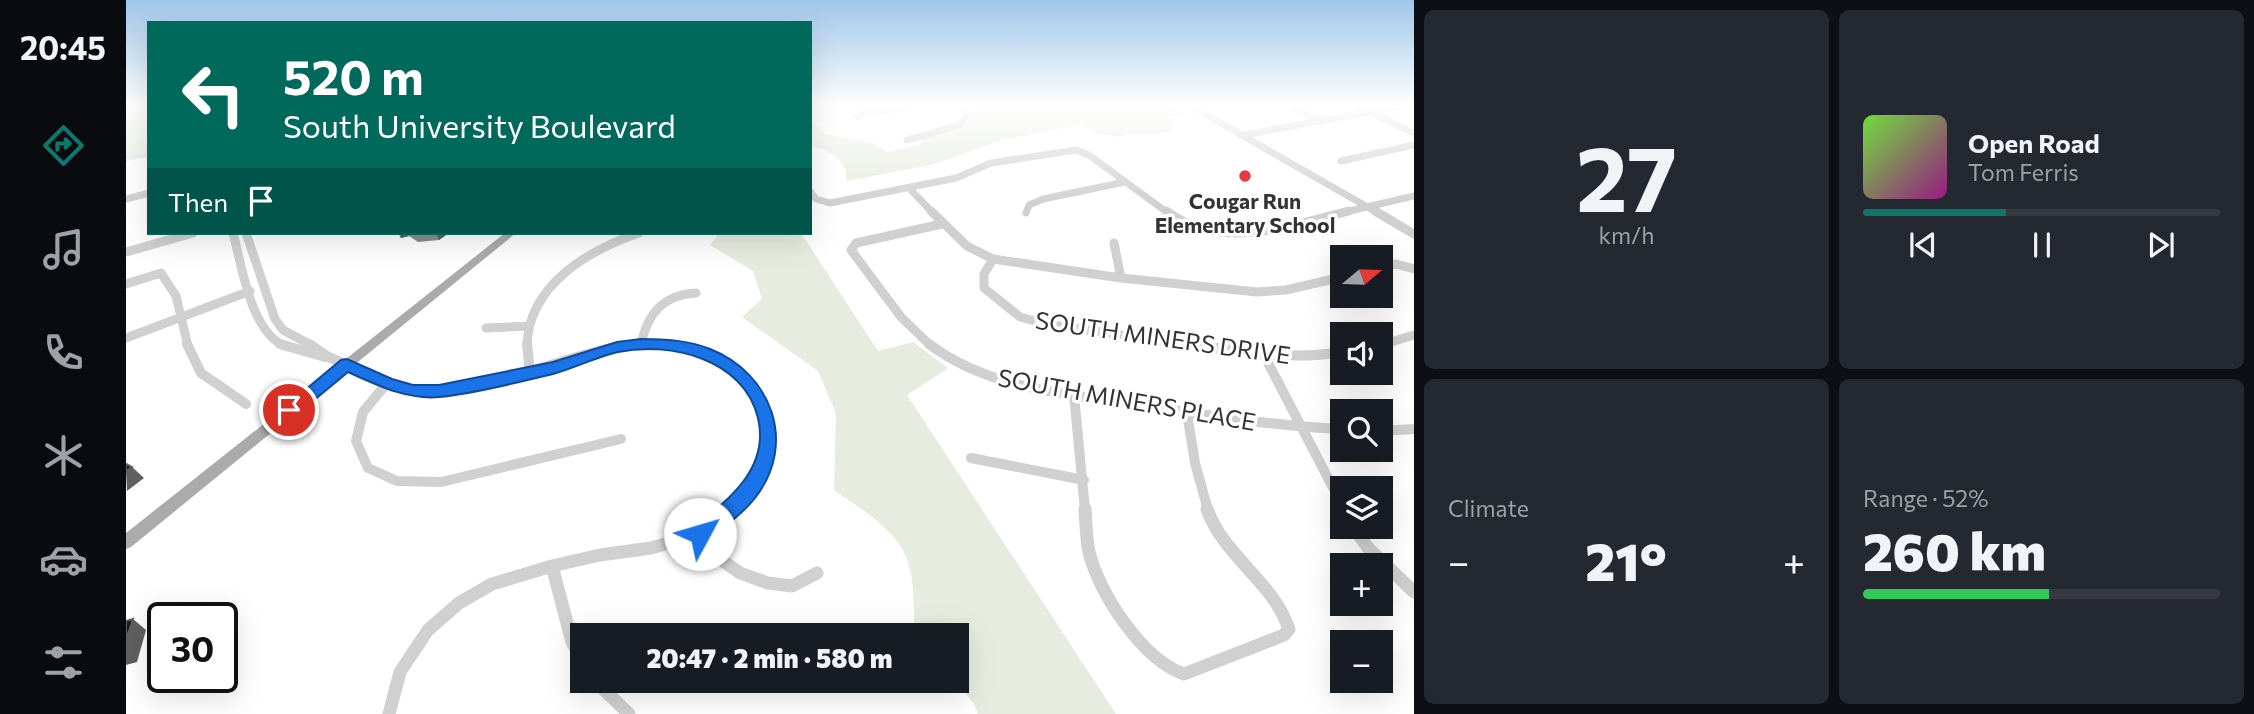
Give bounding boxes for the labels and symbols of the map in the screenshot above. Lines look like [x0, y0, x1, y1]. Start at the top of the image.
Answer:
marker: Cougar Run Elementary School [1237, 168, 1253, 184]
place label: Cougar Run Elementary School [1155, 188, 1335, 237]
north arrow [1330, 245, 1393, 308]
street label: SOUTH MINERS DRIVE [1034, 305, 1292, 369]
street label: SOUTH MINERS PLACE [996, 362, 1258, 436]
pin [259, 380, 319, 440]
position arrow [663, 497, 737, 571]
speed limit sign: 30 [147, 602, 238, 693]

